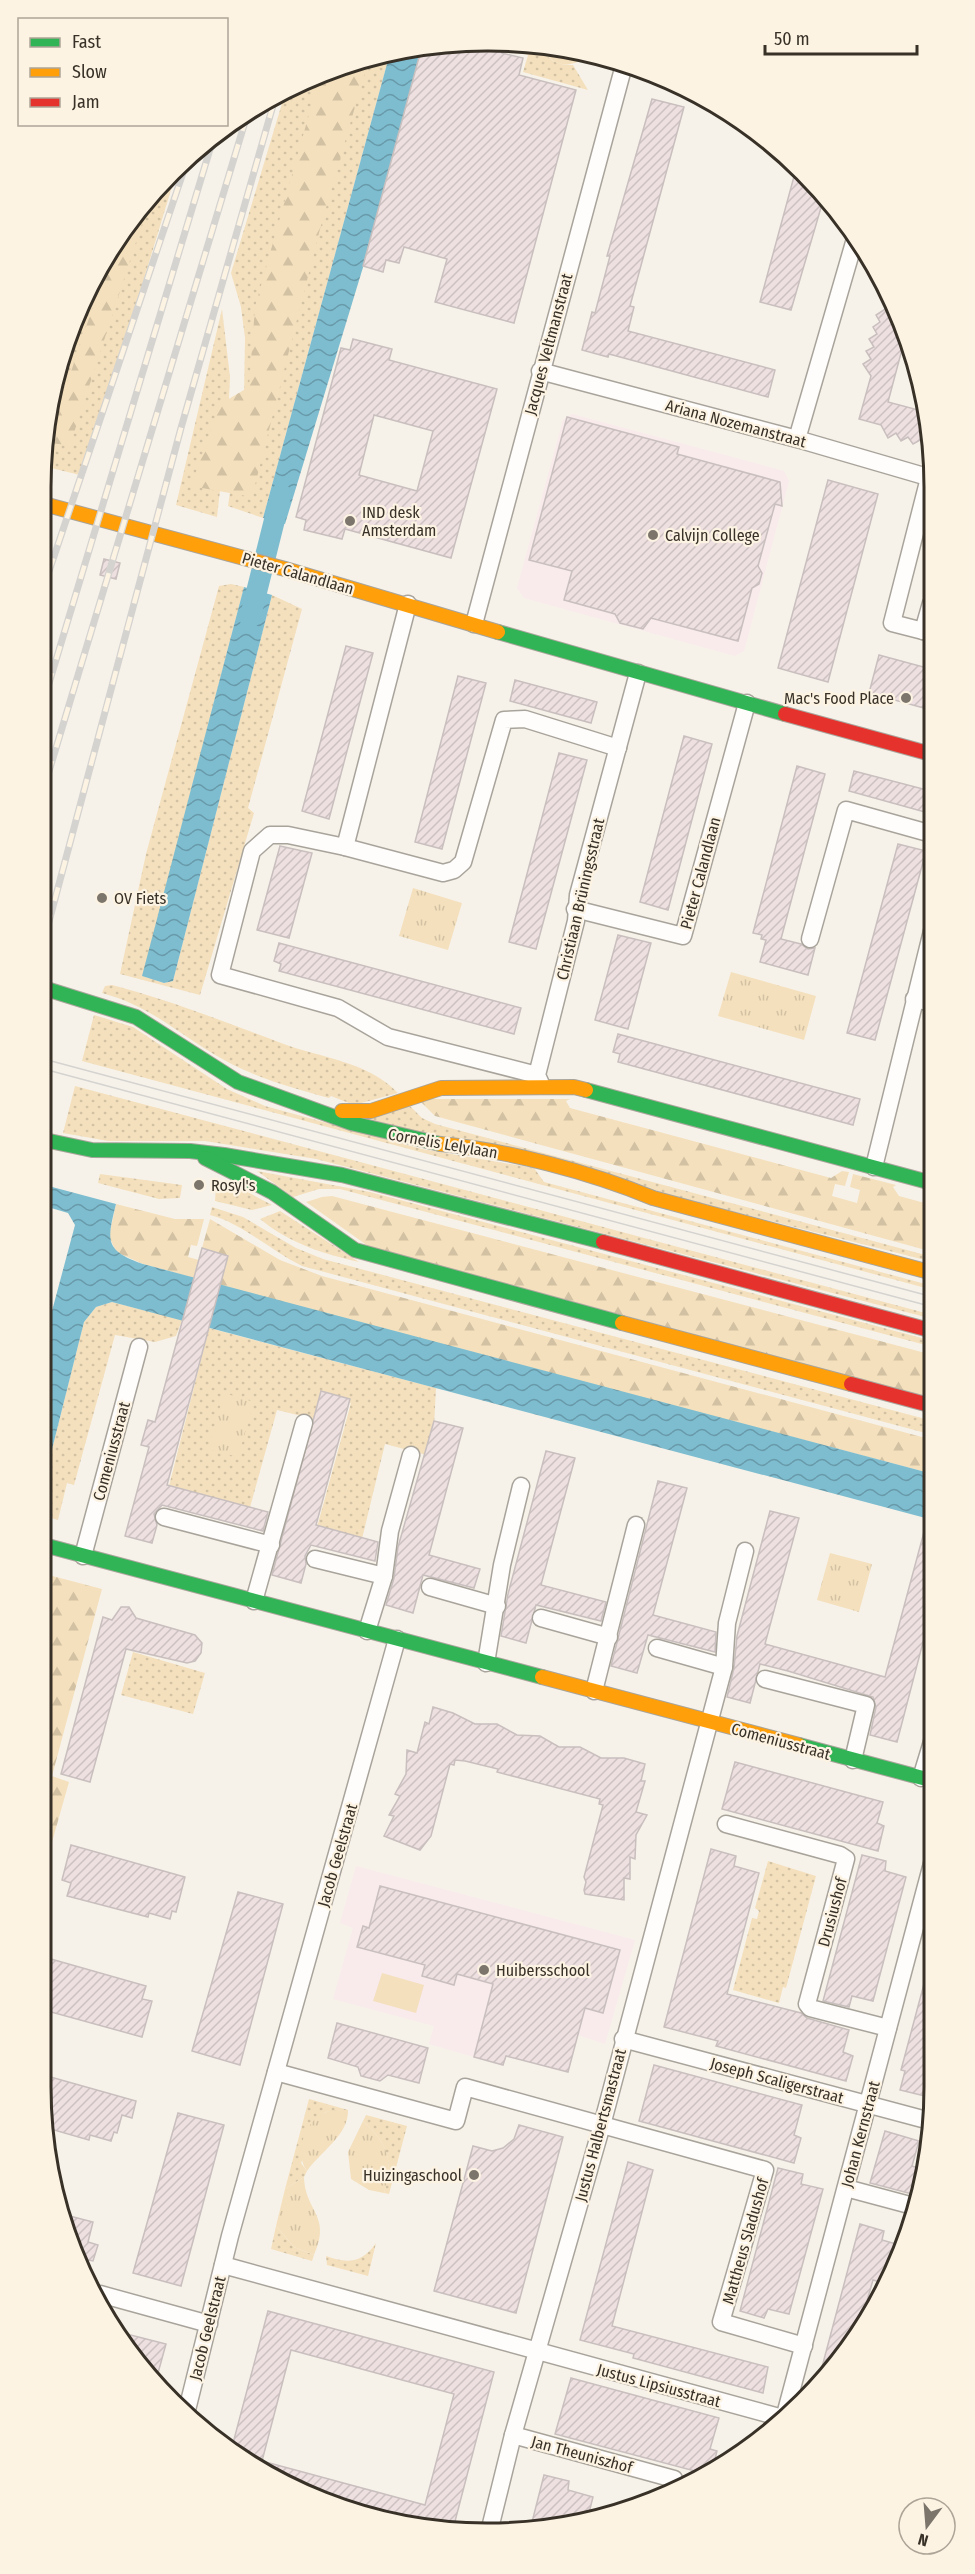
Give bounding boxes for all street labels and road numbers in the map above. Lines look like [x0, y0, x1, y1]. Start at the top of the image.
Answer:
street label: Jacques Veltmanstraat [520, 270, 577, 417]
street label: Ariana Nozemanstraat [664, 396, 809, 452]
street label: Pieter Calandlaan [240, 548, 356, 599]
street label: Pieter Calandlaan [676, 815, 725, 931]
street label: Christiaan Brüningsstraat [553, 816, 609, 982]
street label: Cornelis Lelylaan [387, 1124, 499, 1162]
street label: Comeniusstraat [89, 1399, 134, 1503]
street label: Comeniusstraat [729, 1719, 833, 1764]
street label: Jacob Geelstraat [314, 1801, 362, 1909]
street label: Drusiushof [814, 1874, 851, 1949]
street label: Justus Halbertsmastraat [571, 2046, 630, 2204]
street label: Joseph Scaligerstraat [708, 2054, 846, 2108]
street label: Johan Kernstraat [837, 2078, 884, 2189]
street label: Mattheus Sladushof [718, 2175, 773, 2306]
street label: Jacob Geelstraat [185, 2273, 230, 2382]
street label: Justus Lipsiusstraat [595, 2360, 724, 2411]
street label: Jan Theuniszhof [529, 2432, 636, 2477]

